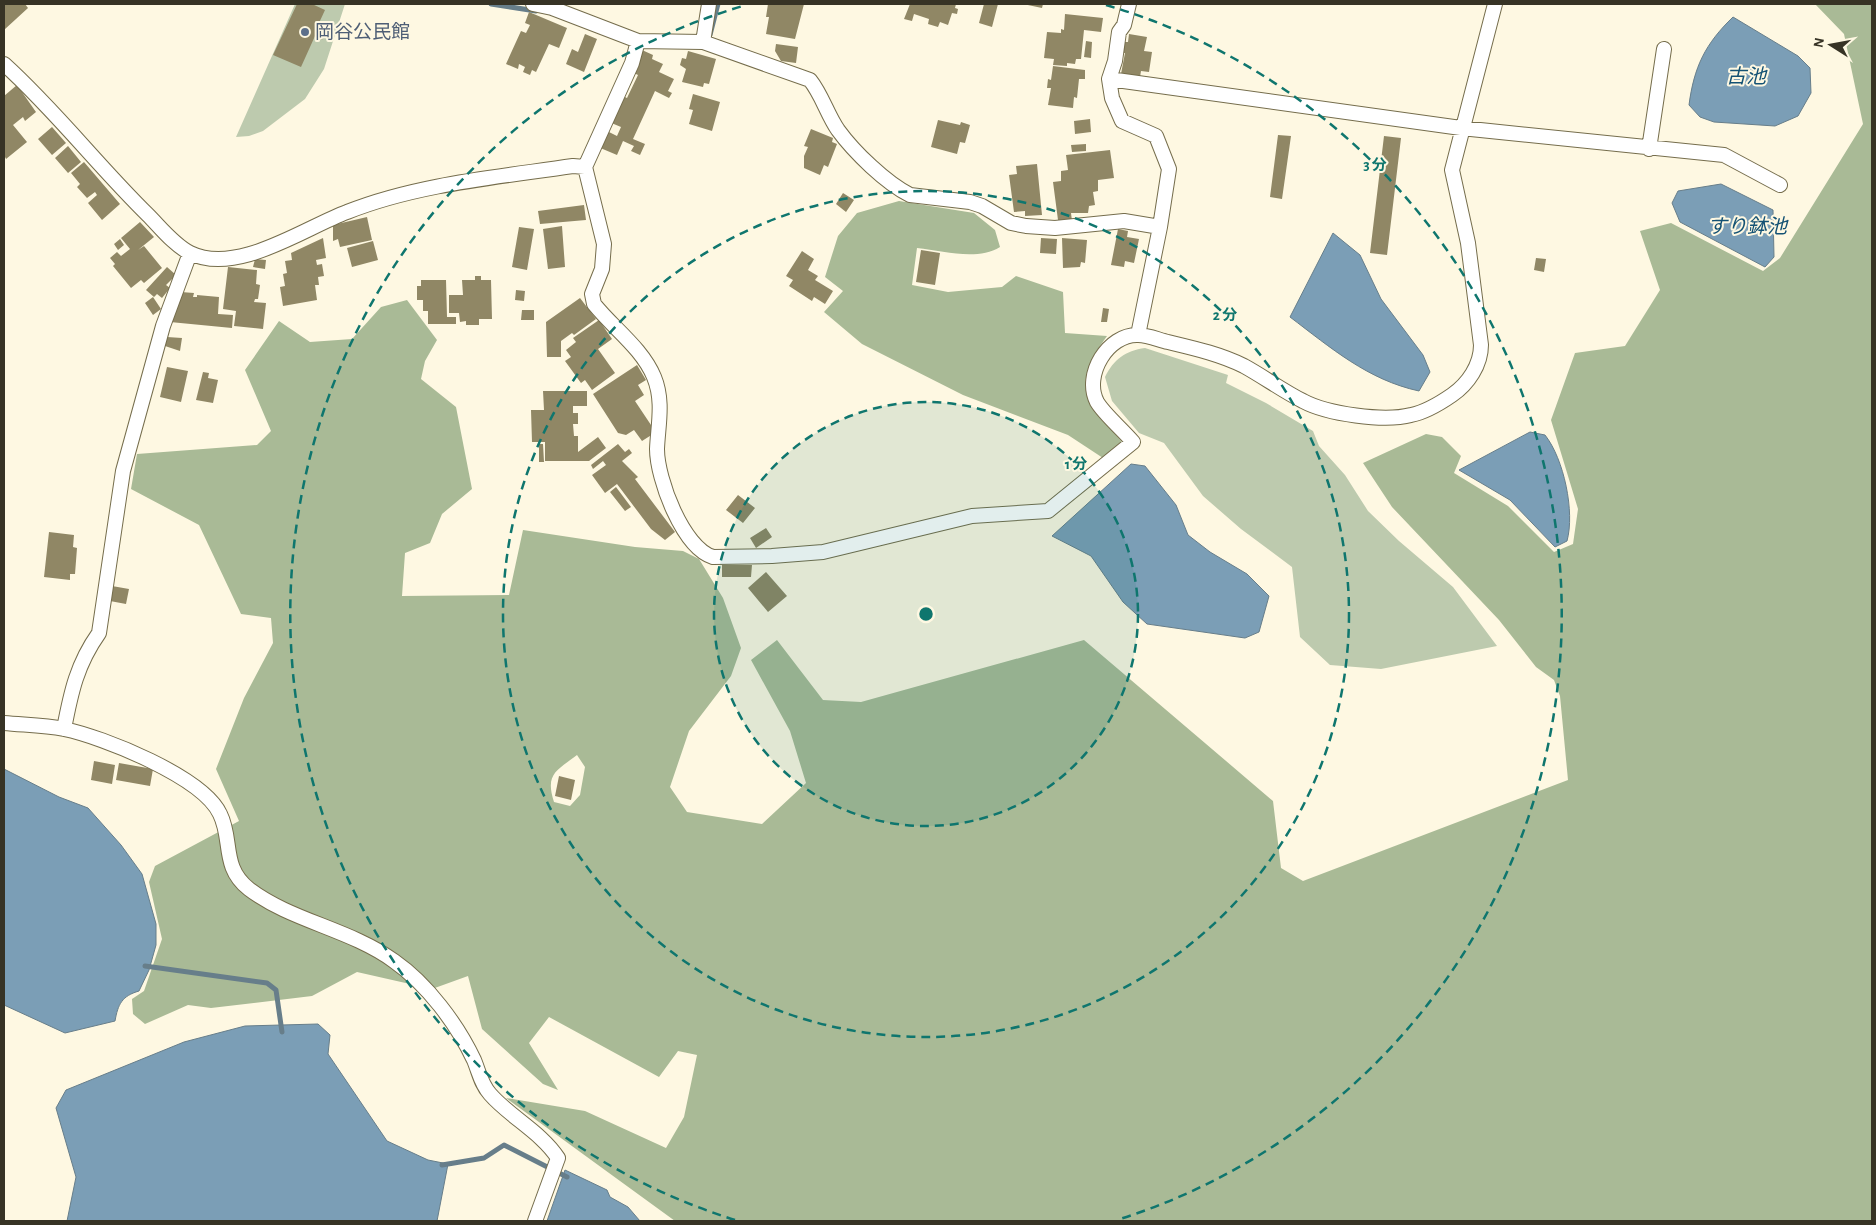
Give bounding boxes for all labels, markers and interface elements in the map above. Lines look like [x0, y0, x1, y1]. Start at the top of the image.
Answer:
north arrow [1806, 20, 1856, 70]
place label: 岡谷公民館 [315, 22, 410, 42]
marker: 岡谷公民館 [299, 26, 311, 38]
text: N [1811, 37, 1827, 49]
water label: 古池 [1726, 66, 1768, 87]
text: 3 分 [1363, 157, 1387, 173]
water label: すり鉢池 [1707, 216, 1789, 237]
text: 2 分 [1213, 307, 1237, 323]
text: 1 分 [1065, 456, 1087, 472]
centre of rings [917, 605, 935, 623]

